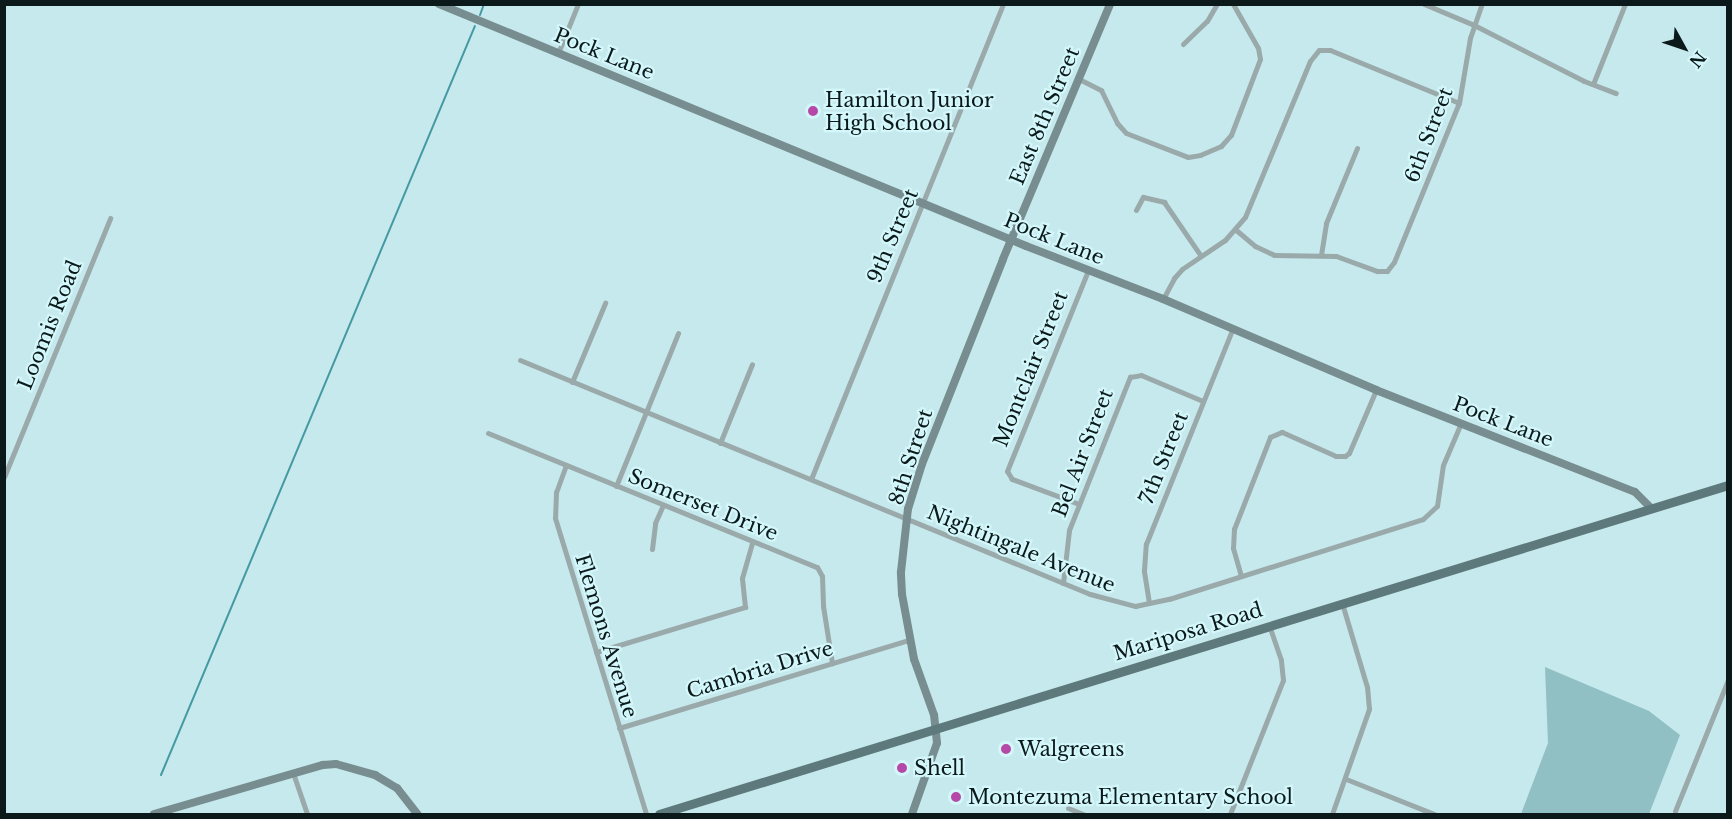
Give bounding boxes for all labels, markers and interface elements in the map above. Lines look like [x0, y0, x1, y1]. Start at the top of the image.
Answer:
north arrow [1654, 18, 1714, 78]
street label: Pock Lane [550, 23, 658, 85]
street label: East 8th Street [1005, 44, 1085, 188]
text: N [1685, 47, 1710, 72]
street label: 6th Street [1400, 84, 1458, 186]
place label: Hamilton Junior High School [825, 88, 994, 135]
marker: Hamilton Junior High School [806, 104, 820, 118]
street label: 9th Street [862, 185, 924, 287]
street label: Pock Lane [1000, 208, 1108, 270]
street label: Loomis Road [13, 257, 87, 393]
street label: Montclair Street [989, 287, 1073, 451]
street label: Bel Air Street [1047, 385, 1119, 521]
street label: Pock Lane [1449, 392, 1557, 452]
street label: 8th Street [884, 406, 938, 508]
street label: 7th Street [1135, 408, 1193, 508]
street label: Somerset Drive [625, 464, 781, 546]
street label: Nightingale Avenue [923, 500, 1119, 598]
street label: Flemons Avenue [570, 551, 642, 721]
street label: Mariposa Road [1110, 598, 1266, 666]
street label: Cambria Drive [684, 636, 836, 704]
place label: Walgreens [1018, 737, 1124, 761]
marker: Walgreens [999, 742, 1013, 756]
place label: Shell [914, 756, 965, 780]
marker: Shell [895, 761, 909, 775]
place label: Montezuma Elementary School [968, 785, 1294, 809]
marker: Montezuma Elementary School [949, 790, 963, 804]

